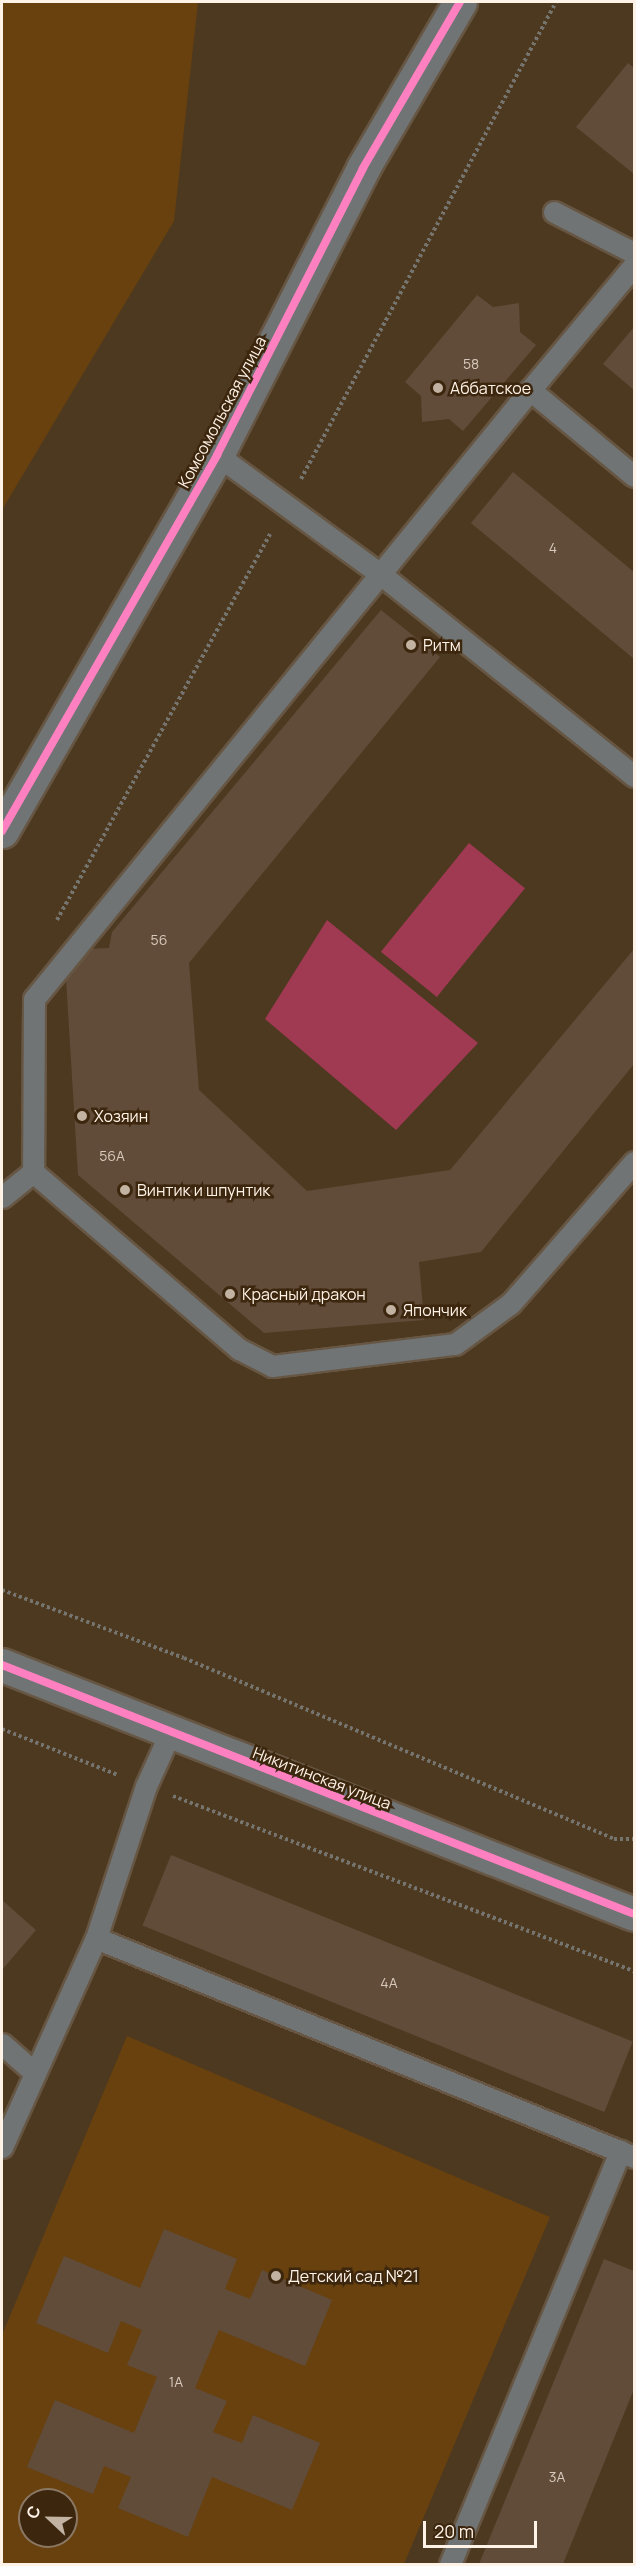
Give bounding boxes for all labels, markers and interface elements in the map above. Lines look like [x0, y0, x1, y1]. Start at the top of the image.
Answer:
street label: Комсомольская улица [174, 333, 270, 491]
house number: 58 [463, 356, 479, 372]
place label: Аббатское [450, 378, 531, 398]
marker: Аббатское [431, 381, 445, 395]
house number: 4 [549, 540, 557, 556]
place label: Ритм [423, 635, 461, 655]
marker: Ритм [404, 638, 418, 652]
house number: 56 [151, 932, 167, 948]
place label: Хозяин [94, 1106, 148, 1126]
marker: Хозяин [75, 1109, 89, 1123]
house number: 56А [99, 1148, 125, 1164]
place label: Винтик и шпунтик [137, 1180, 270, 1200]
marker: Винтик и шпунтик [118, 1183, 132, 1197]
place label: Красный дракон [242, 1284, 366, 1304]
marker: Красный дракон [223, 1287, 237, 1301]
place label: Япончик [403, 1300, 467, 1320]
marker: Япончик [384, 1303, 398, 1317]
street label: Никитинская улица [250, 1743, 394, 1813]
house number: 4А [380, 1975, 398, 1991]
place label: Детский сад №21 [288, 2266, 419, 2286]
marker: Детский сад №21 [269, 2269, 283, 2283]
house number: 1А [169, 2374, 183, 2390]
house number: 3А [549, 2469, 565, 2485]
north arrow [18, 2488, 78, 2548]
text: С [21, 2502, 46, 2522]
scale bar [426, 2509, 540, 2547]
text: 20 m [434, 2519, 474, 2543]

